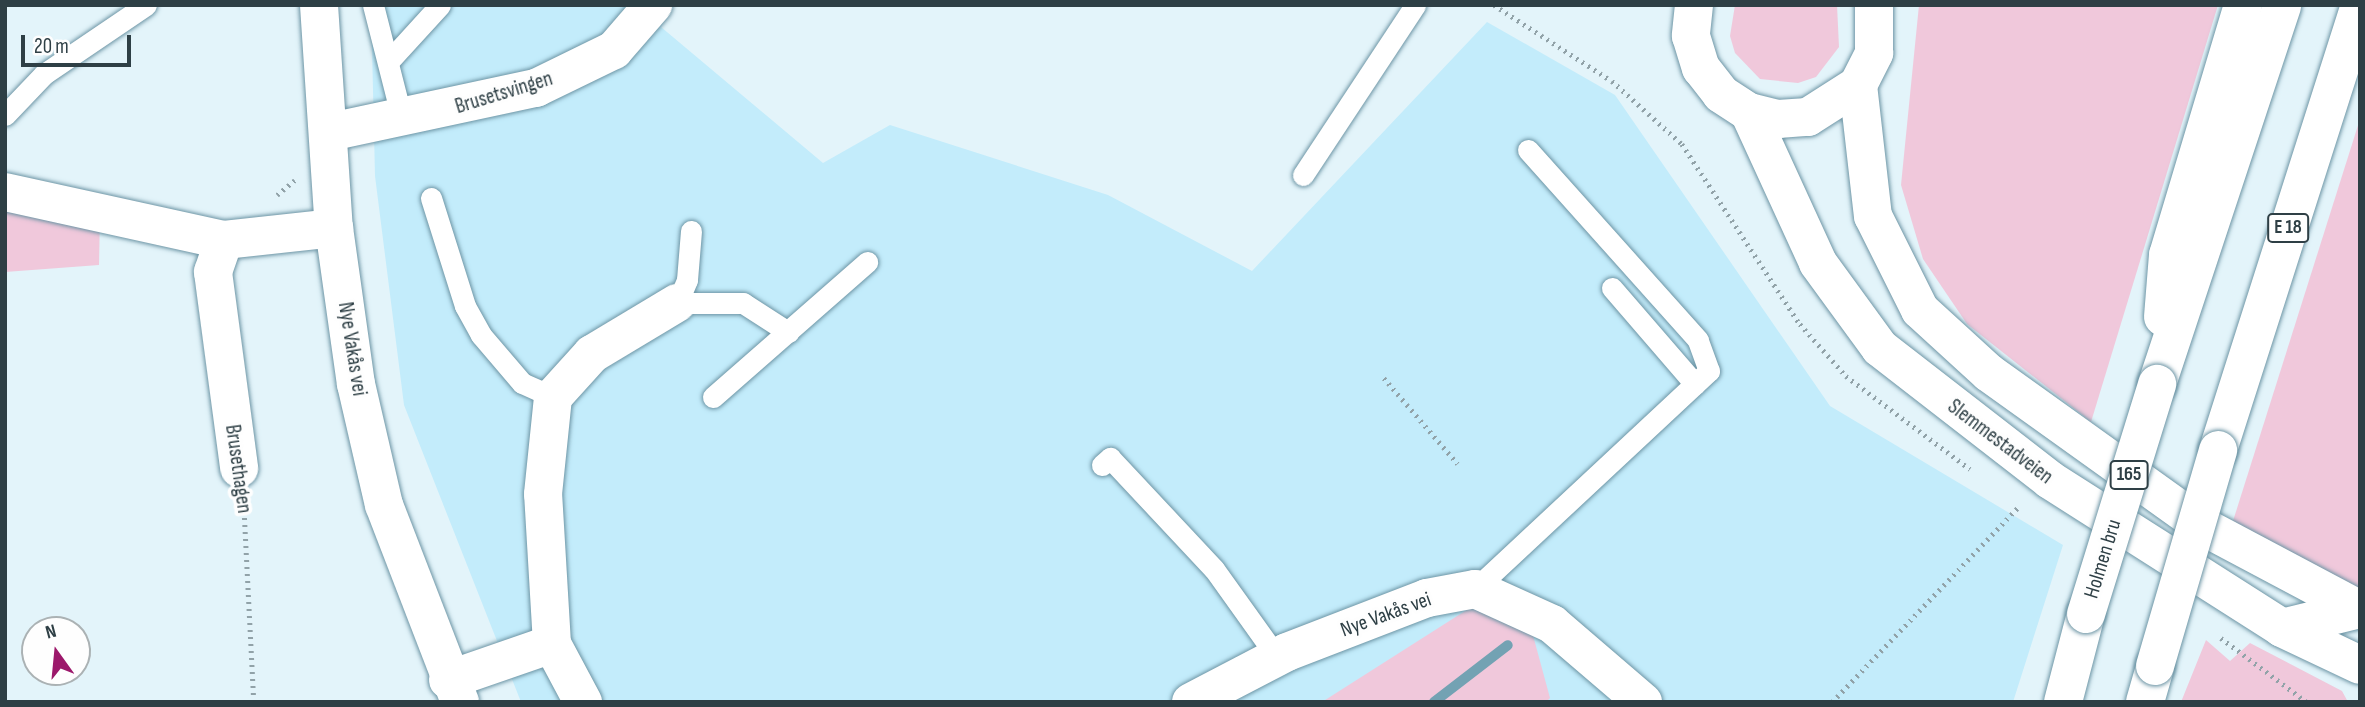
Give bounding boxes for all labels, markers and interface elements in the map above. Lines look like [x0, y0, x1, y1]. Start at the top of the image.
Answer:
scale bar [24, 21, 135, 65]
text: 20 m [34, 34, 69, 59]
street label: Brusetsvingen [452, 66, 556, 120]
road number: E 18 [2267, 212, 2309, 244]
street label: Nye Vakås vei [332, 300, 372, 398]
street label: Slemmestadveien [1942, 394, 2058, 490]
street label: Brusethagen [219, 423, 257, 515]
road number: 165 [2108, 460, 2150, 490]
street label: Holmen bru [2079, 517, 2127, 601]
street label: Nye Vakås vei [1337, 587, 1435, 643]
north arrow [21, 616, 91, 686]
text: N [43, 620, 59, 645]

